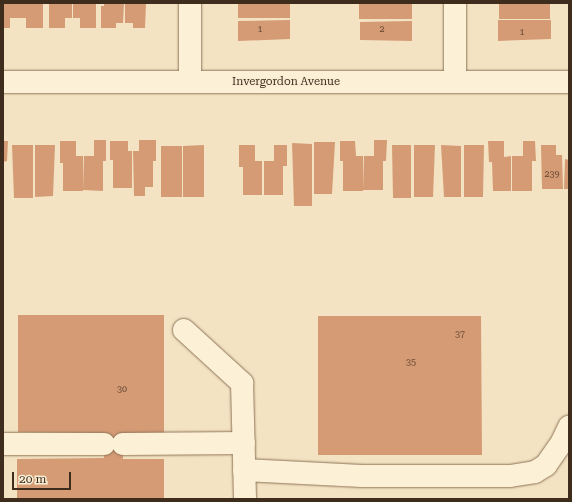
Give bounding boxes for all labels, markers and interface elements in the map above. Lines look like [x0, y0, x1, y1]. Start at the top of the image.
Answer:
house number: 1 [257, 24, 263, 34]
house number: 2 [379, 24, 385, 34]
house number: 1 [519, 27, 525, 37]
street label: Invergordon Avenue [232, 75, 340, 89]
house number: 239 [544, 169, 560, 179]
house number: 37 [455, 329, 465, 339]
house number: 35 [406, 357, 416, 367]
house number: 30 [117, 384, 127, 394]
scale bar [14, 464, 73, 490]
text: 20 m [19, 472, 46, 486]

